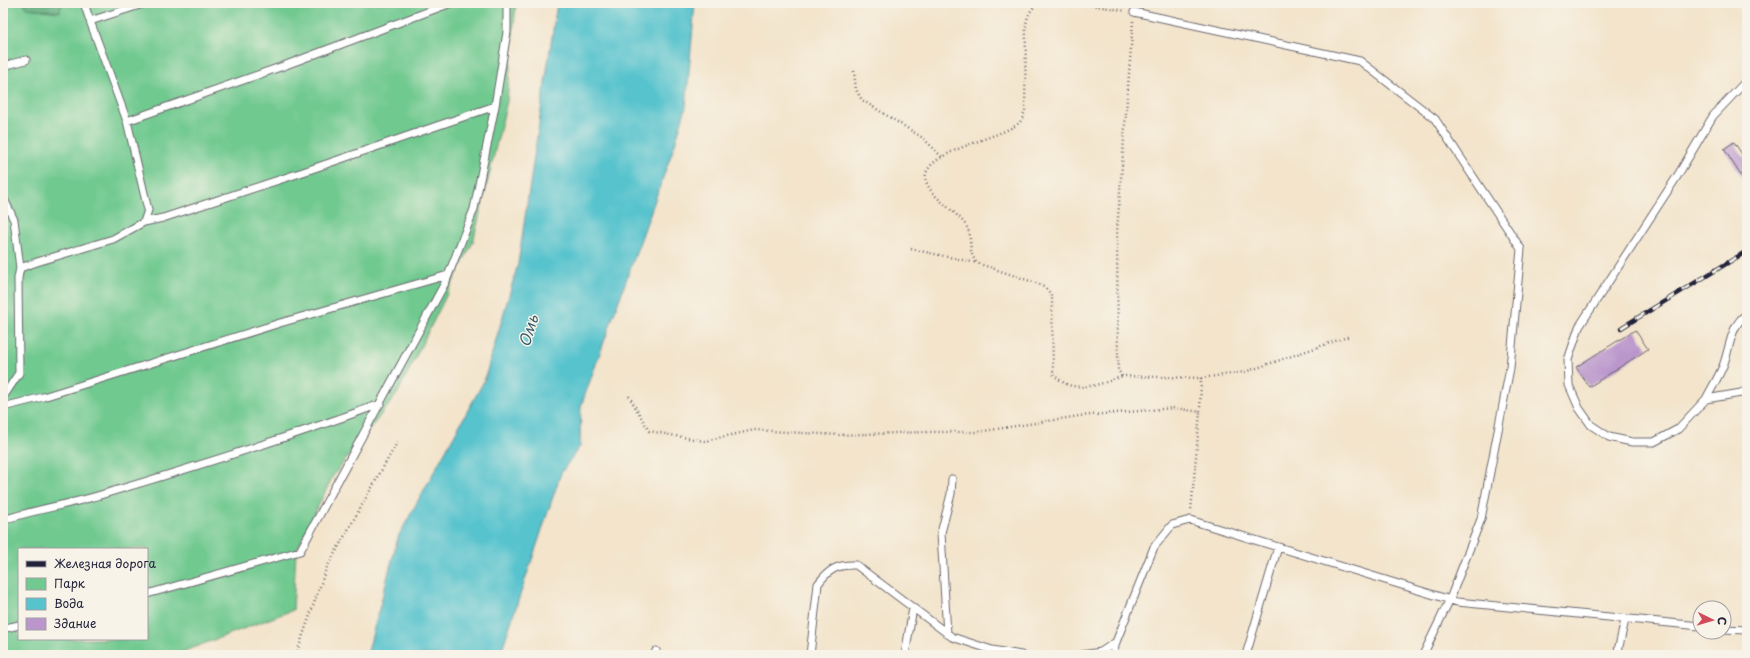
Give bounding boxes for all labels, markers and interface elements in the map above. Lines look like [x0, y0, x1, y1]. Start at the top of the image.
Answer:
water label: Омь [512, 311, 544, 349]
legend [18, 548, 148, 640]
text: Железная дорога [54, 554, 157, 572]
text: Парк [54, 574, 86, 592]
text: Вода [54, 594, 84, 612]
north arrow [1692, 600, 1732, 640]
text: Здание [54, 614, 96, 632]
text: С [1714, 616, 1731, 626]

